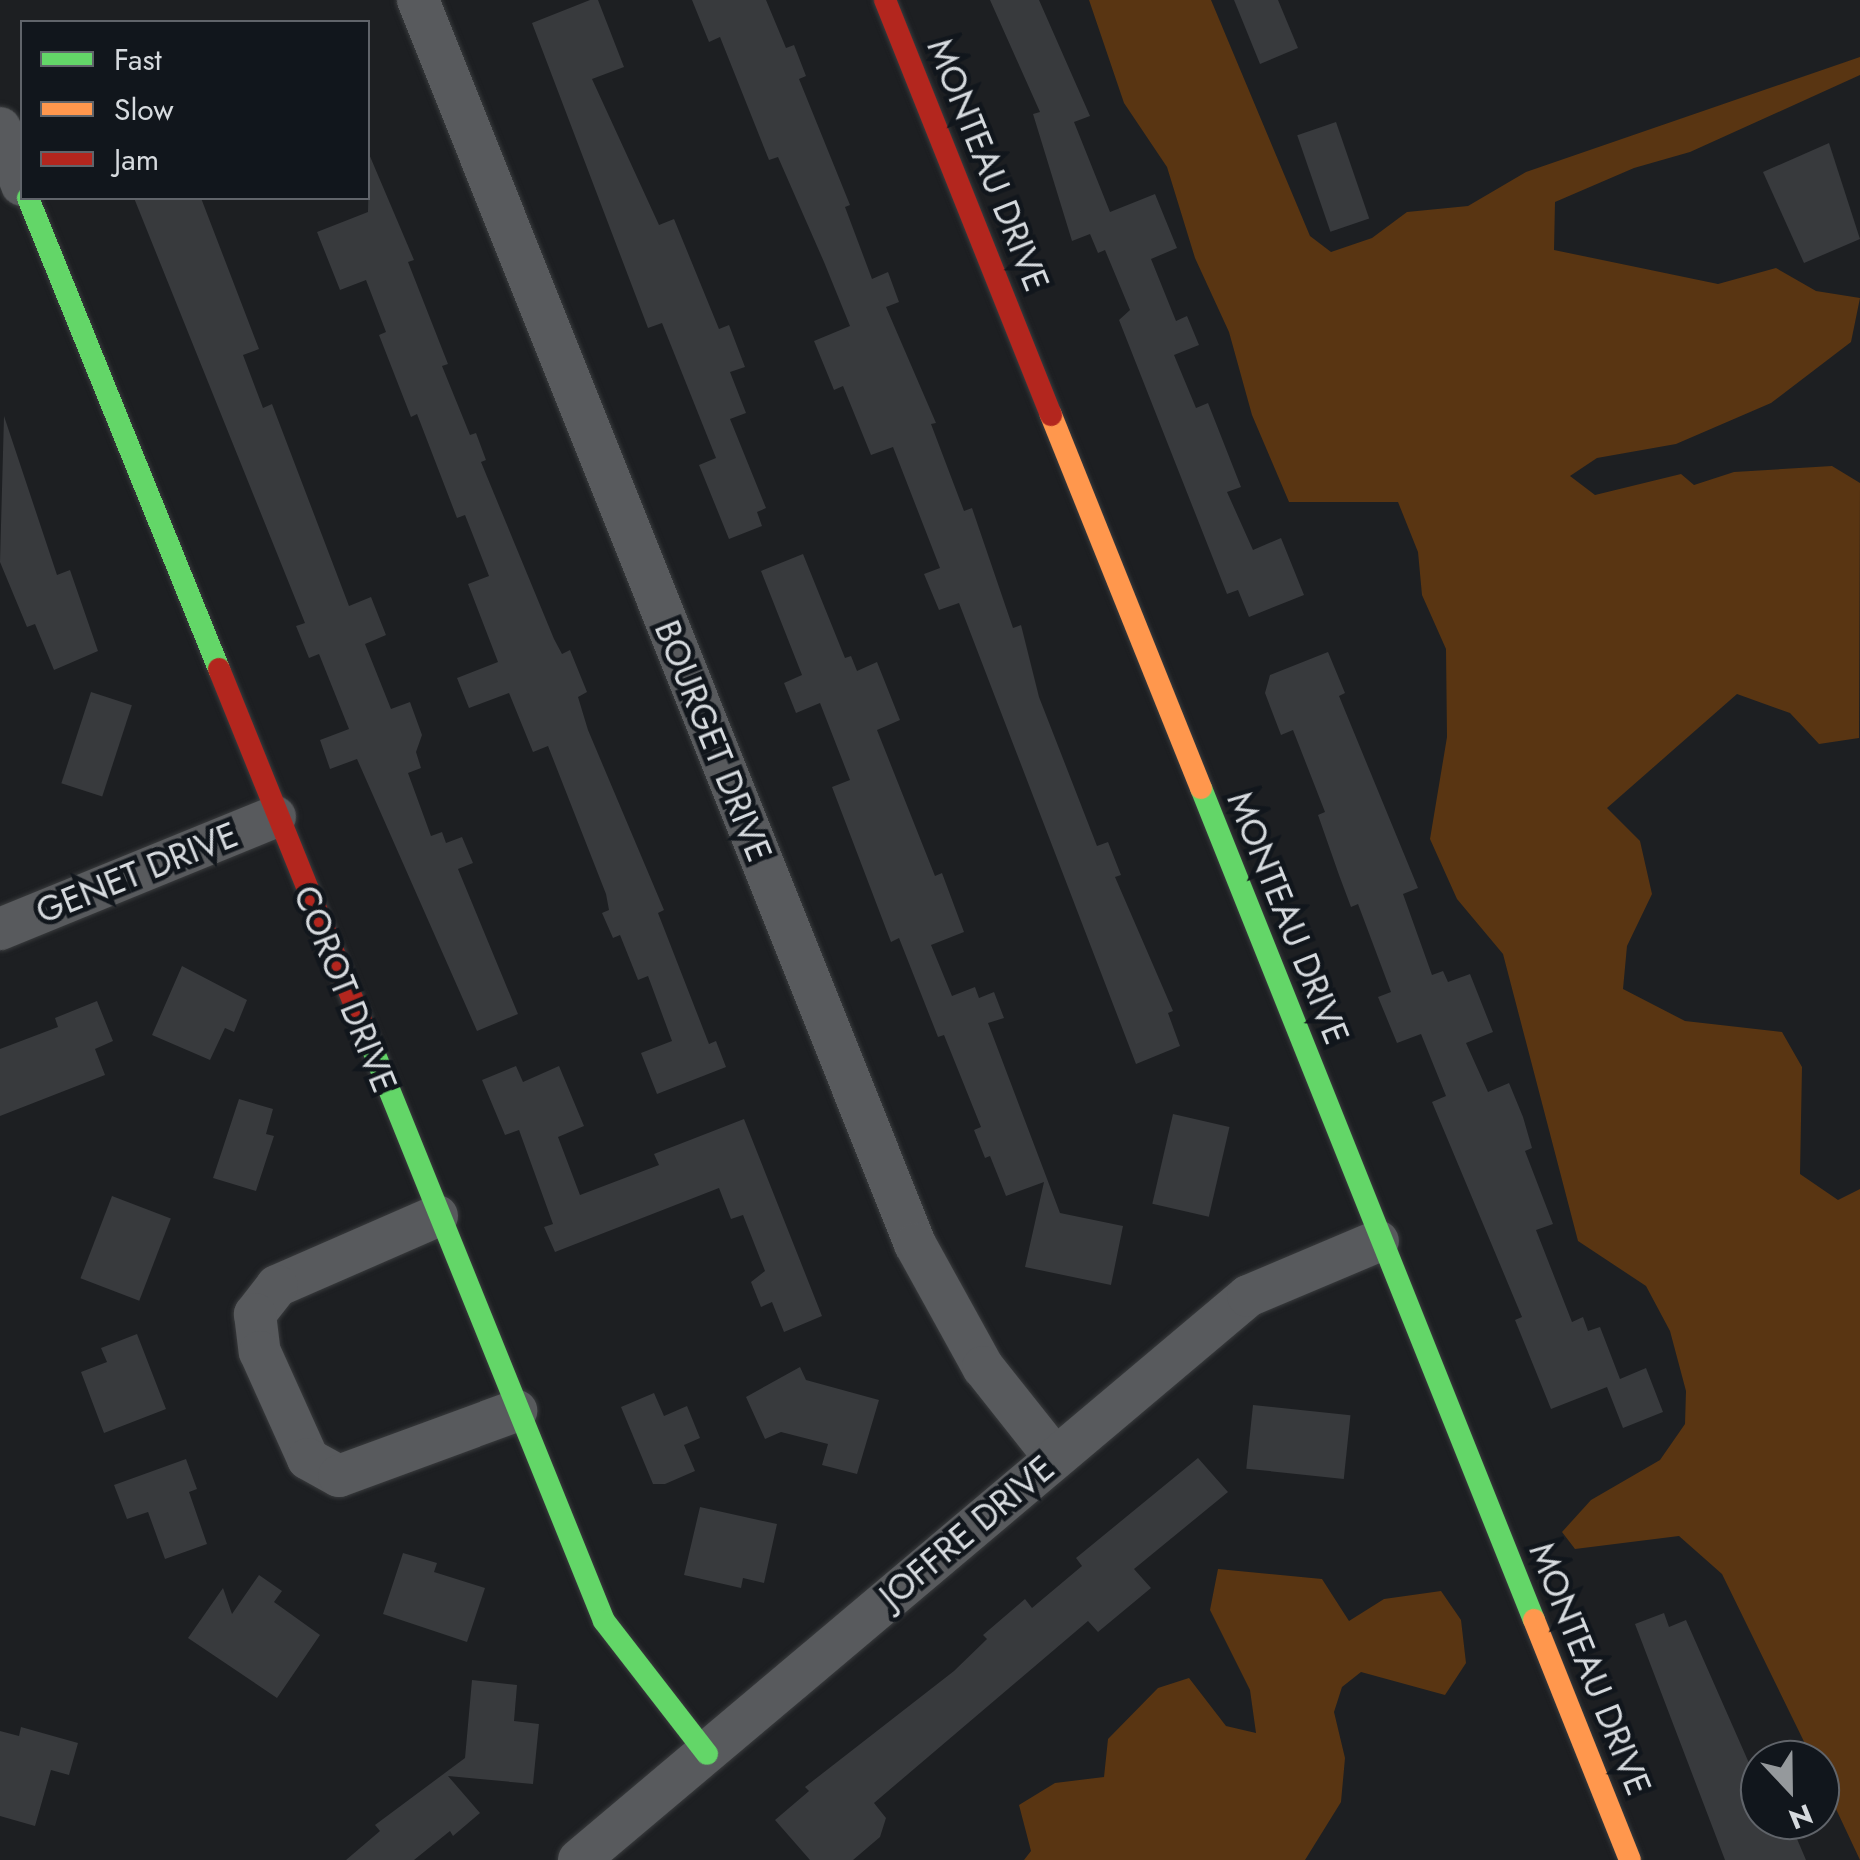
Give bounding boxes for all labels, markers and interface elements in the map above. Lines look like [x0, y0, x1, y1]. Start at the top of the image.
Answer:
legend [20, 20, 370, 200]
street label: MONTEAU DRIVE [918, 33, 1058, 297]
text: Fast [114, 38, 162, 81]
text: Slow [114, 88, 174, 131]
text: Jam [114, 138, 159, 181]
street label: BOURGET DRIVE [646, 614, 780, 868]
street label: MONTEAU DRIVE [1218, 786, 1358, 1050]
street label: GENET DRIVE [30, 813, 244, 933]
street label: COROT DRIVE [285, 880, 405, 1098]
street label: JOFFRE DRIVE [871, 1447, 1063, 1617]
street label: MONTEAU DRIVE [1520, 1537, 1660, 1801]
north arrow [1740, 1740, 1840, 1840]
text: N [1783, 1793, 1819, 1840]

